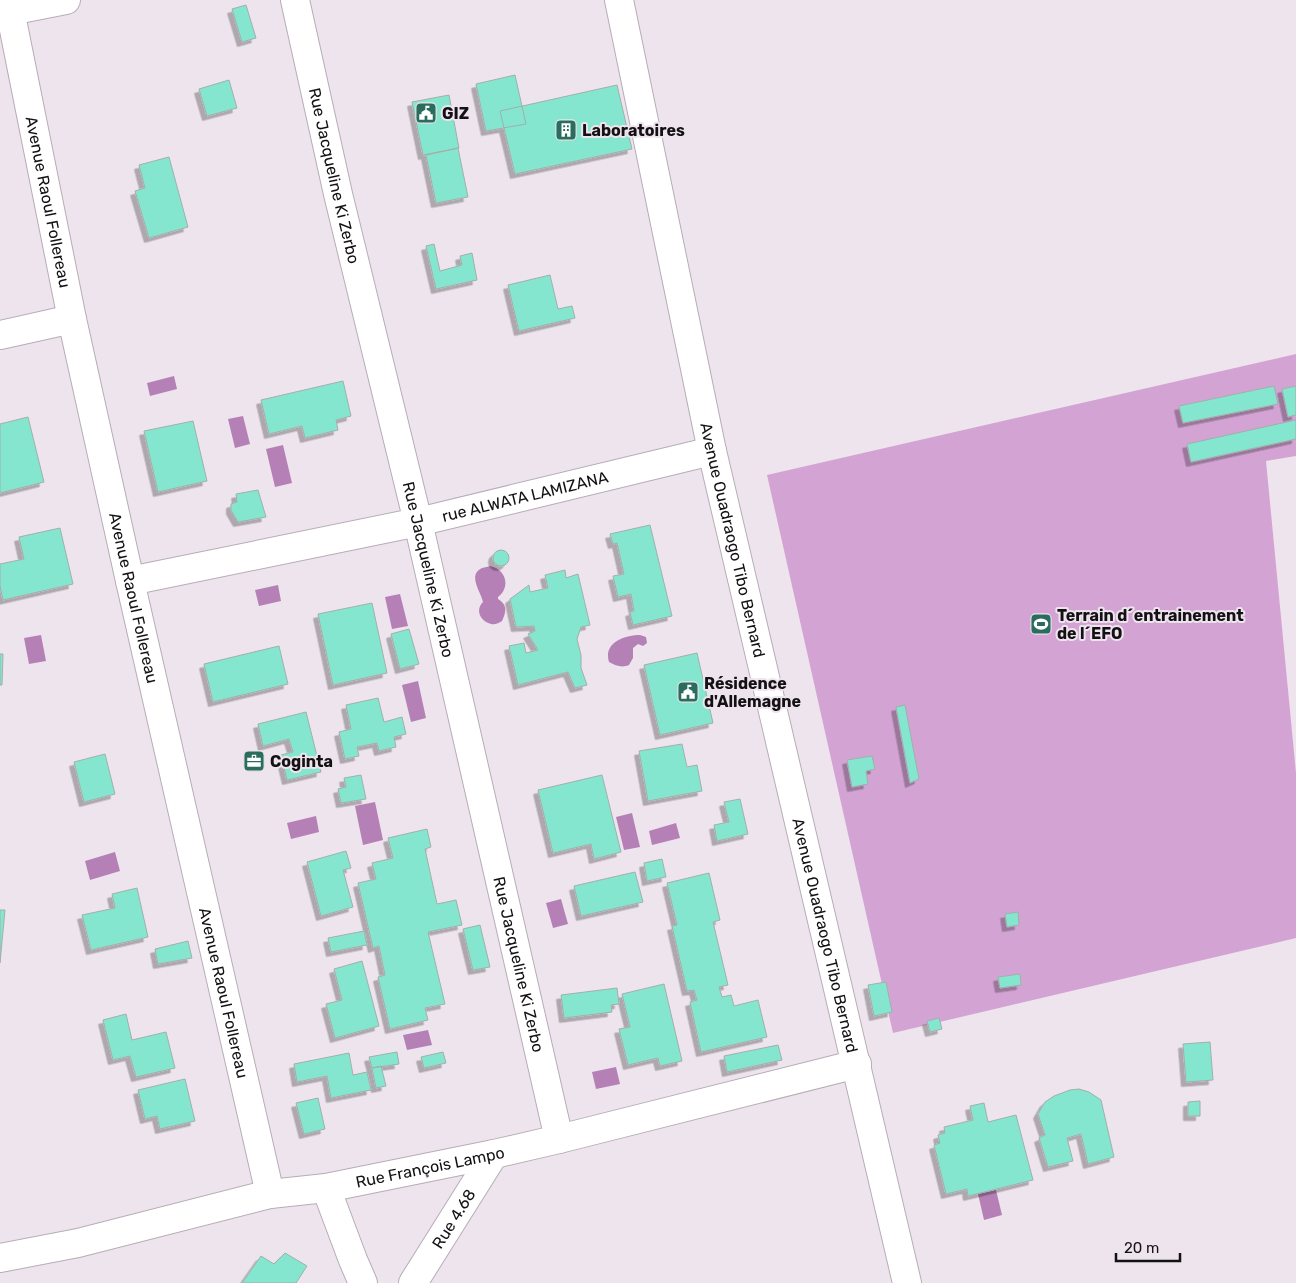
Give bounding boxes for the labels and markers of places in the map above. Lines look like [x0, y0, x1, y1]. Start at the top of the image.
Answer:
public building icon: GIZ [414, 101, 438, 125]
place label: GIZ [442, 104, 469, 123]
building icon: Laboratoires [554, 118, 578, 142]
place label: Laboratoires [582, 121, 685, 140]
place label: Terrain d´entrainement de l´EFO [1057, 606, 1244, 643]
sports icon: Terrain d´entrainement de l´EFO [1029, 612, 1053, 636]
place label: Résidence d'Allemagne [704, 674, 801, 711]
public building icon: Résidence d'Allemagne [676, 680, 700, 704]
office icon: Coginta [242, 749, 266, 773]
place label: Coginta [270, 752, 333, 771]

